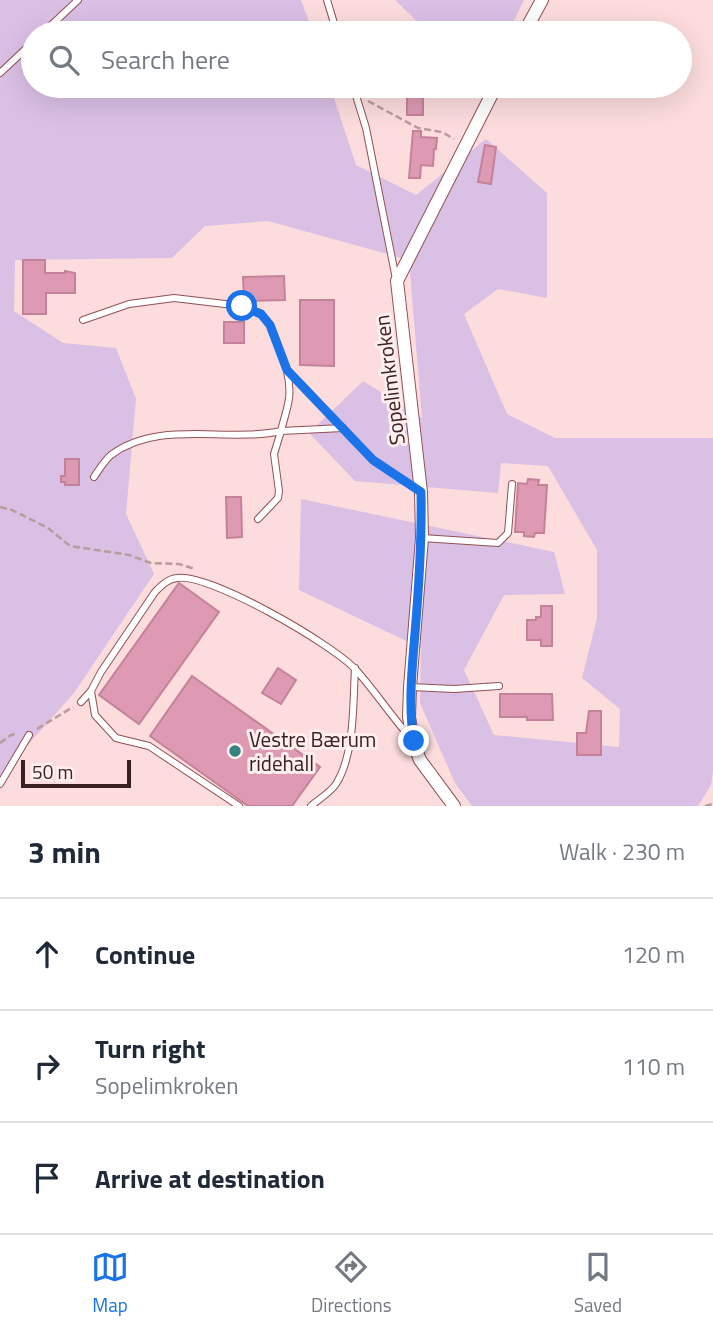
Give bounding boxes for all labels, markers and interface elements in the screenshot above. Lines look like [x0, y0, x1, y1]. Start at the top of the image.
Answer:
search box [21, 21, 692, 98]
text: Search here [101, 40, 230, 79]
icon: search [45, 41, 83, 79]
route start [226, 290, 257, 321]
street label: Sopelimkroken [365, 313, 413, 447]
place label: Vestre Bærum ridehall [249, 723, 376, 779]
route end [398, 725, 429, 756]
marker: Vestre Bærum ridehall [227, 743, 243, 759]
scale bar [21, 757, 131, 789]
text: 50 m [32, 757, 73, 786]
text: 3 min [28, 829, 101, 875]
text: Walk · 230 m [559, 834, 685, 869]
icon: ahead [28, 935, 66, 973]
text: Continue [95, 935, 195, 974]
text: 120 m [622, 937, 685, 972]
text: Turn right [95, 1029, 206, 1068]
icon: right [28, 1047, 66, 1085]
text: 110 m [622, 1049, 685, 1084]
text: Sopelimkroken [95, 1068, 239, 1103]
icon: arrive [28, 1159, 66, 1197]
text: Arrive at destination [95, 1159, 325, 1198]
tab: Map [91, 1248, 129, 1319]
tab: Directions [311, 1248, 392, 1319]
tab: Saved [574, 1248, 622, 1319]

